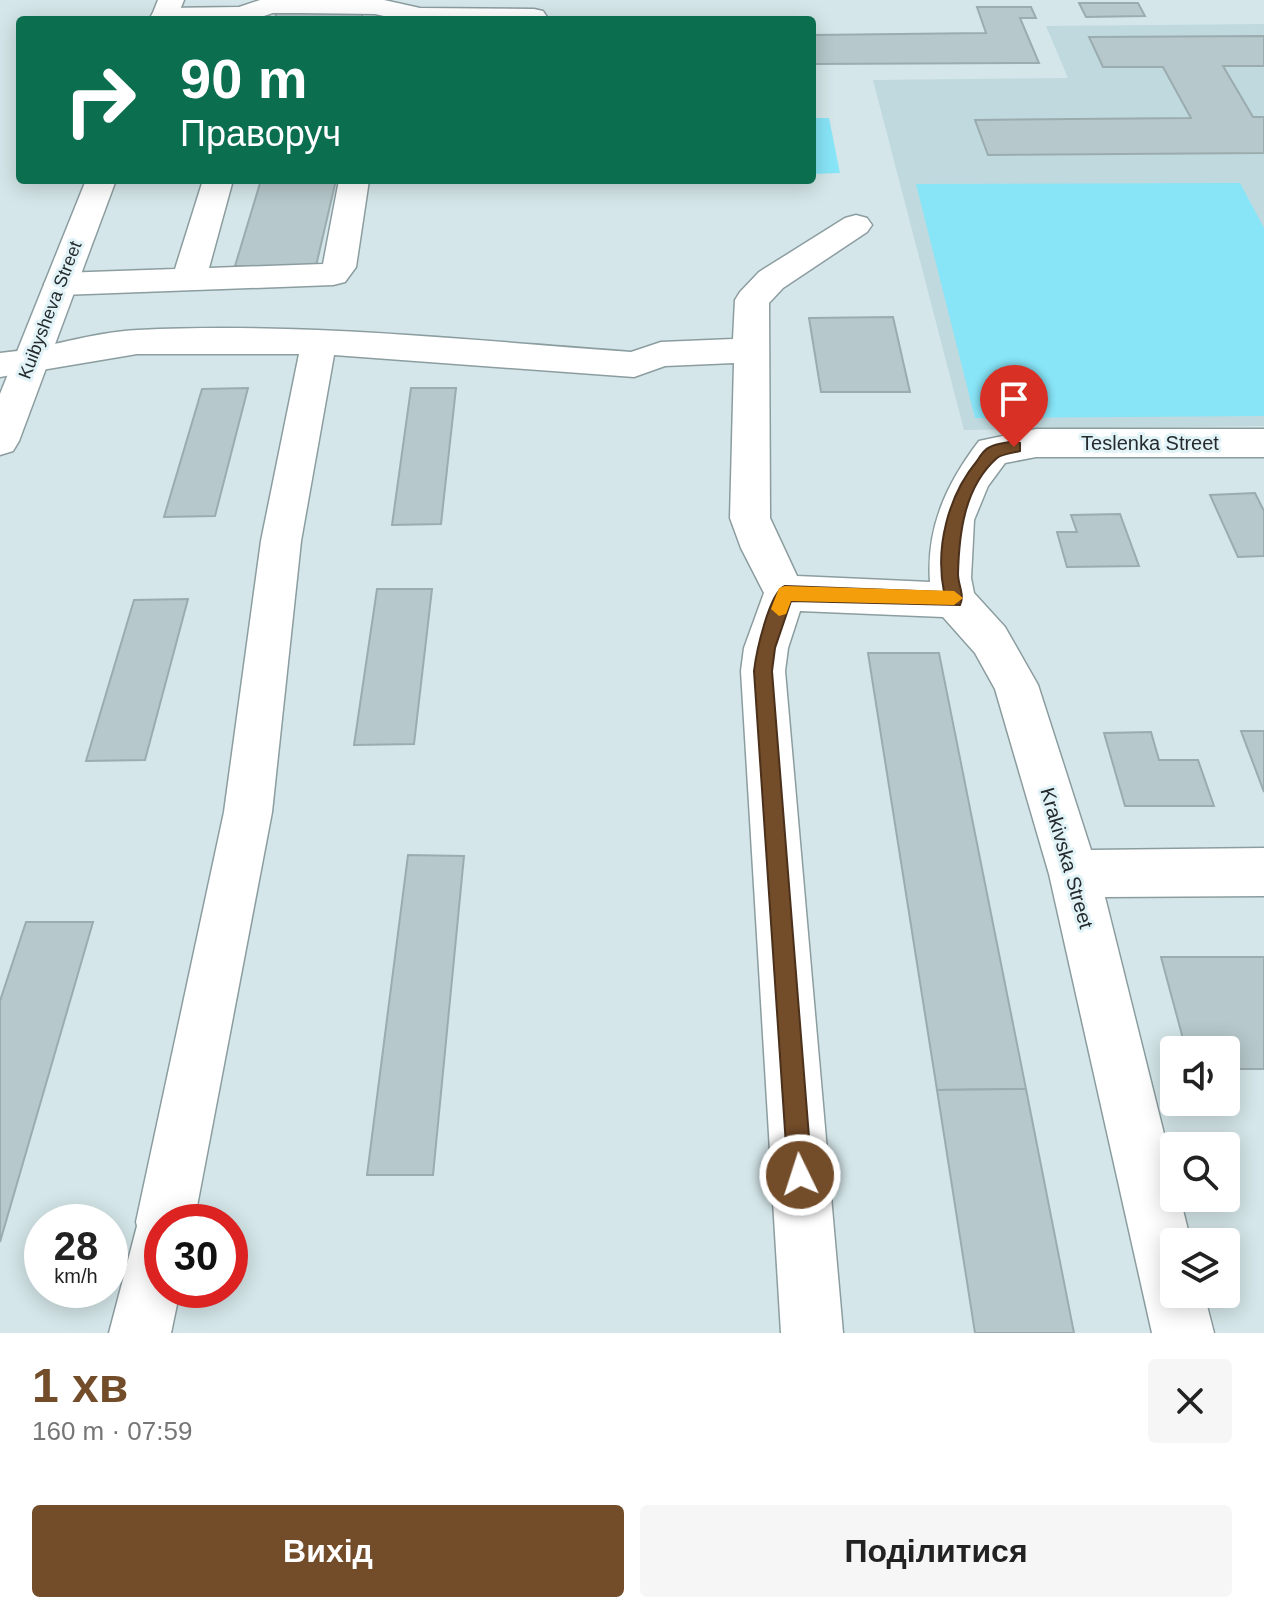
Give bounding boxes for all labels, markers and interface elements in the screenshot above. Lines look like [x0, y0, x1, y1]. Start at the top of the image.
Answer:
text: 90 m [180, 47, 308, 110]
icon: right [48, 48, 152, 152]
text: Праворуч [180, 113, 341, 154]
street label: Kuibysheva Street [14, 238, 86, 382]
pin [980, 365, 1048, 447]
icon: arrive [992, 377, 1036, 421]
street label: Teslenka Street [1081, 432, 1219, 454]
street label: Krakivska Street [1036, 785, 1098, 931]
map controls [1160, 1036, 1240, 1308]
button: sound [1160, 1036, 1240, 1116]
button: search [1160, 1132, 1240, 1212]
position arrow [758, 1133, 842, 1217]
speed limit sign: 30 [144, 1204, 248, 1308]
text: 28 [54, 1224, 98, 1268]
button: layers [1160, 1228, 1240, 1308]
text: km/h [54, 1265, 98, 1287]
text: 1 хв [32, 1359, 128, 1412]
button: close [1148, 1359, 1232, 1443]
text: 160 m · 07:59 [32, 1416, 192, 1446]
button: Вихід [32, 1505, 624, 1597]
button: Поділитися [640, 1505, 1232, 1597]

